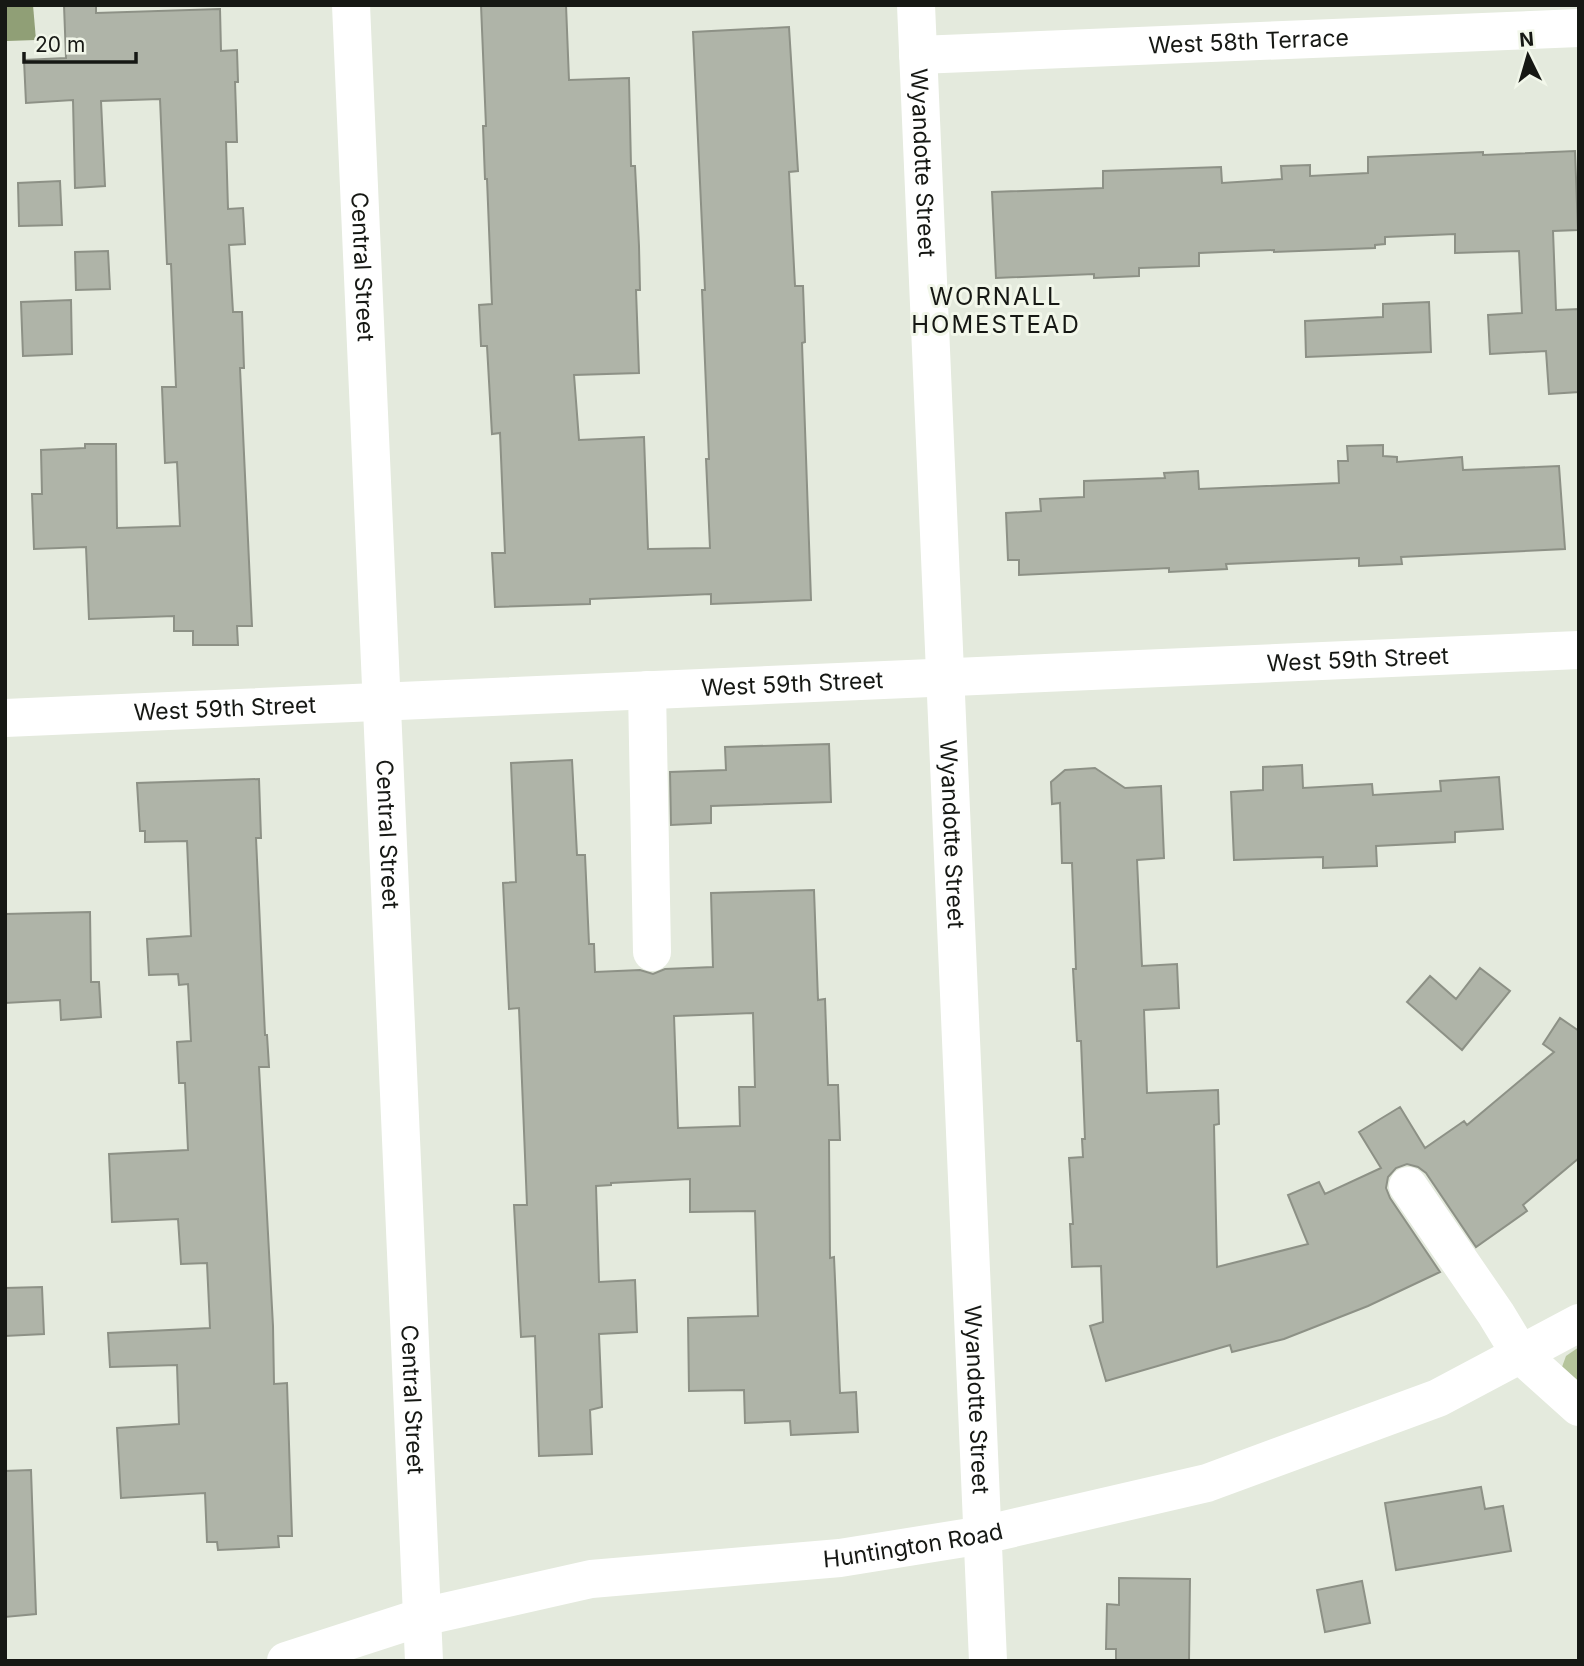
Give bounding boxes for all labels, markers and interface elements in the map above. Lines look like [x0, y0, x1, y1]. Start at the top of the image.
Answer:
scale bar [24, 21, 136, 65]
north arrow [1493, 21, 1563, 91]
street label: West 58th Terrace [1148, 23, 1349, 60]
text: N [1518, 27, 1535, 52]
text: 20 m [35, 32, 85, 57]
street label: Wyandotte Street [905, 68, 941, 258]
street label: Central Street [345, 191, 380, 343]
district label: WORNALL HOMESTEAD [911, 282, 1081, 339]
street label: West 59th Street [1266, 642, 1450, 677]
street label: West 59th Street [701, 666, 884, 702]
street label: West 59th Street [133, 691, 317, 726]
street label: Wyandotte Street [934, 739, 970, 930]
street label: Central Street [370, 759, 405, 910]
street label: Wyandotte Street [959, 1305, 995, 1495]
street label: Central Street [395, 1324, 430, 1476]
street label: Huntington Road [822, 1517, 1006, 1573]

